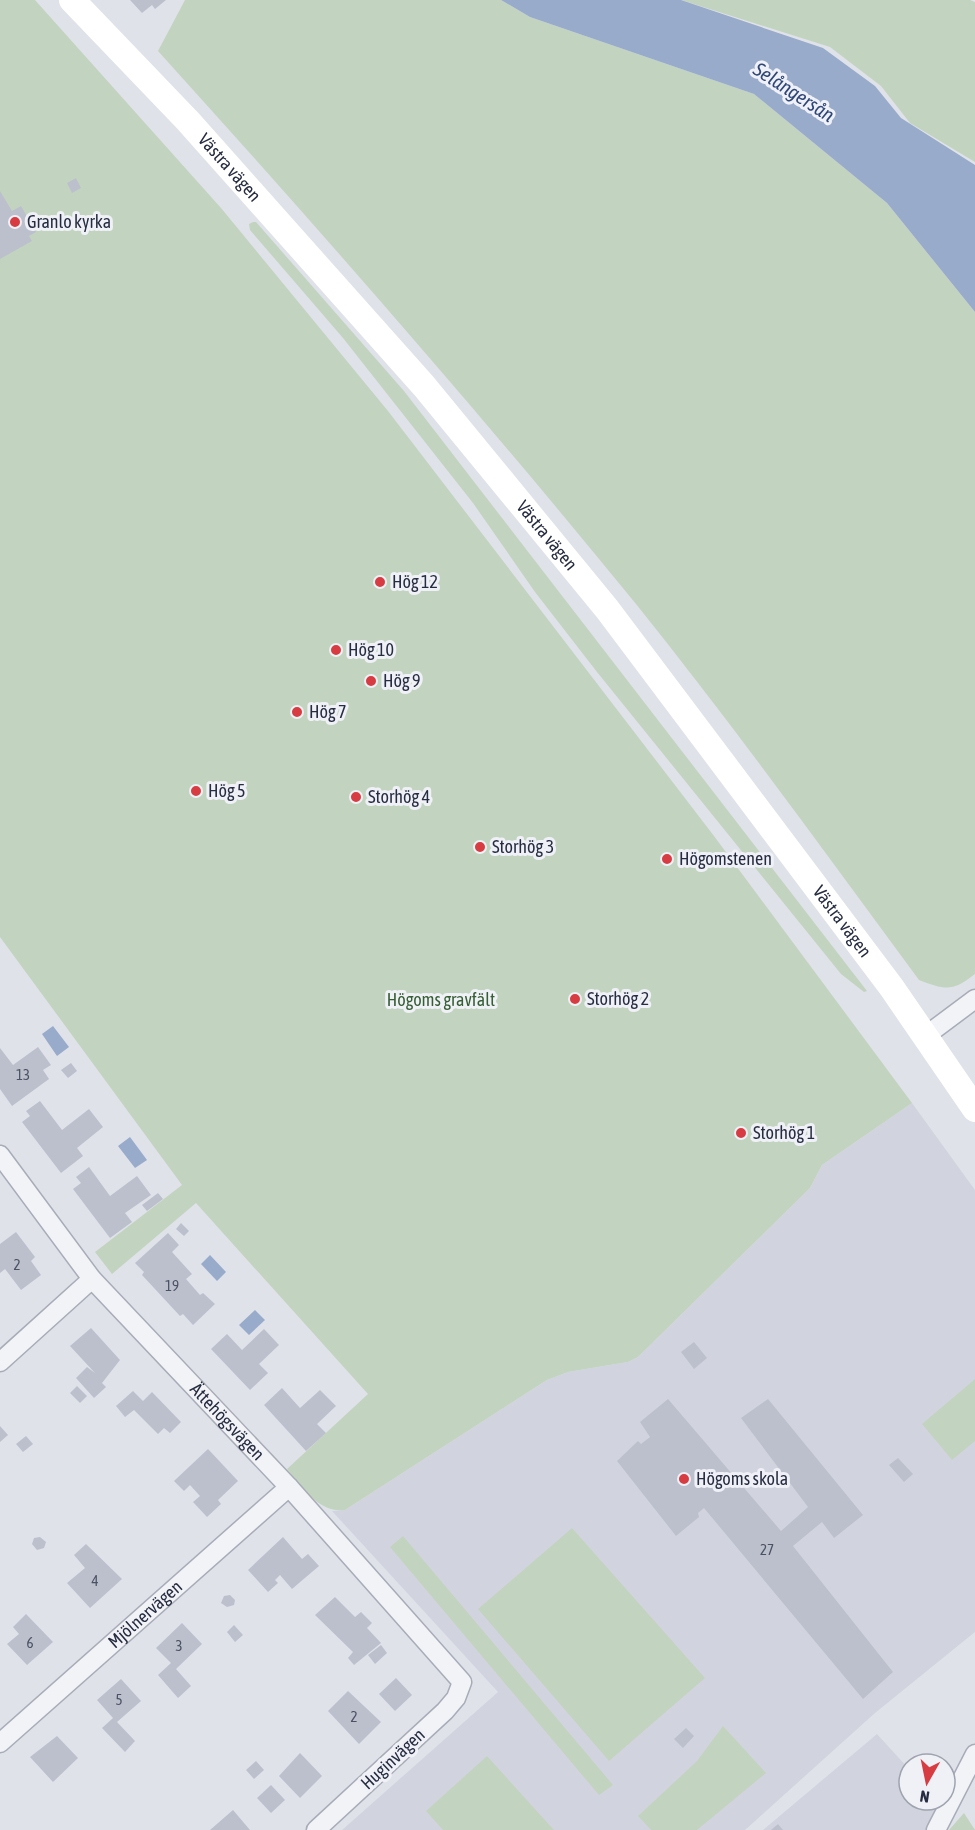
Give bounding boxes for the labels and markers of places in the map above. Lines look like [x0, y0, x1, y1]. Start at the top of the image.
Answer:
place label: Granlo kyrka [27, 211, 111, 232]
marker: Granlo kyrka [8, 215, 22, 229]
place label: Hög 12 [392, 571, 438, 592]
marker: Hög 12 [373, 575, 387, 589]
place label: Hög 10 [348, 639, 394, 660]
marker: Hög 10 [329, 643, 343, 657]
place label: Hög 9 [383, 670, 421, 691]
marker: Hög 9 [364, 674, 378, 688]
place label: Hög 7 [309, 701, 347, 722]
marker: Hög 7 [290, 705, 304, 719]
place label: Hög 5 [208, 780, 246, 801]
marker: Hög 5 [189, 784, 203, 798]
place label: Storhög 4 [368, 786, 430, 807]
marker: Storhög 4 [349, 790, 363, 804]
place label: Storhög 3 [492, 836, 554, 857]
marker: Storhög 3 [473, 840, 487, 854]
place label: Högomstenen [679, 848, 772, 869]
marker: Högomstenen [660, 852, 674, 866]
place label: Storhög 2 [587, 988, 649, 1009]
marker: Storhög 2 [568, 992, 582, 1006]
place label: Storhög 1 [753, 1122, 815, 1143]
marker: Storhög 1 [734, 1126, 748, 1140]
place label: Högoms skola [696, 1468, 788, 1489]
marker: Högoms skola [677, 1472, 691, 1486]

